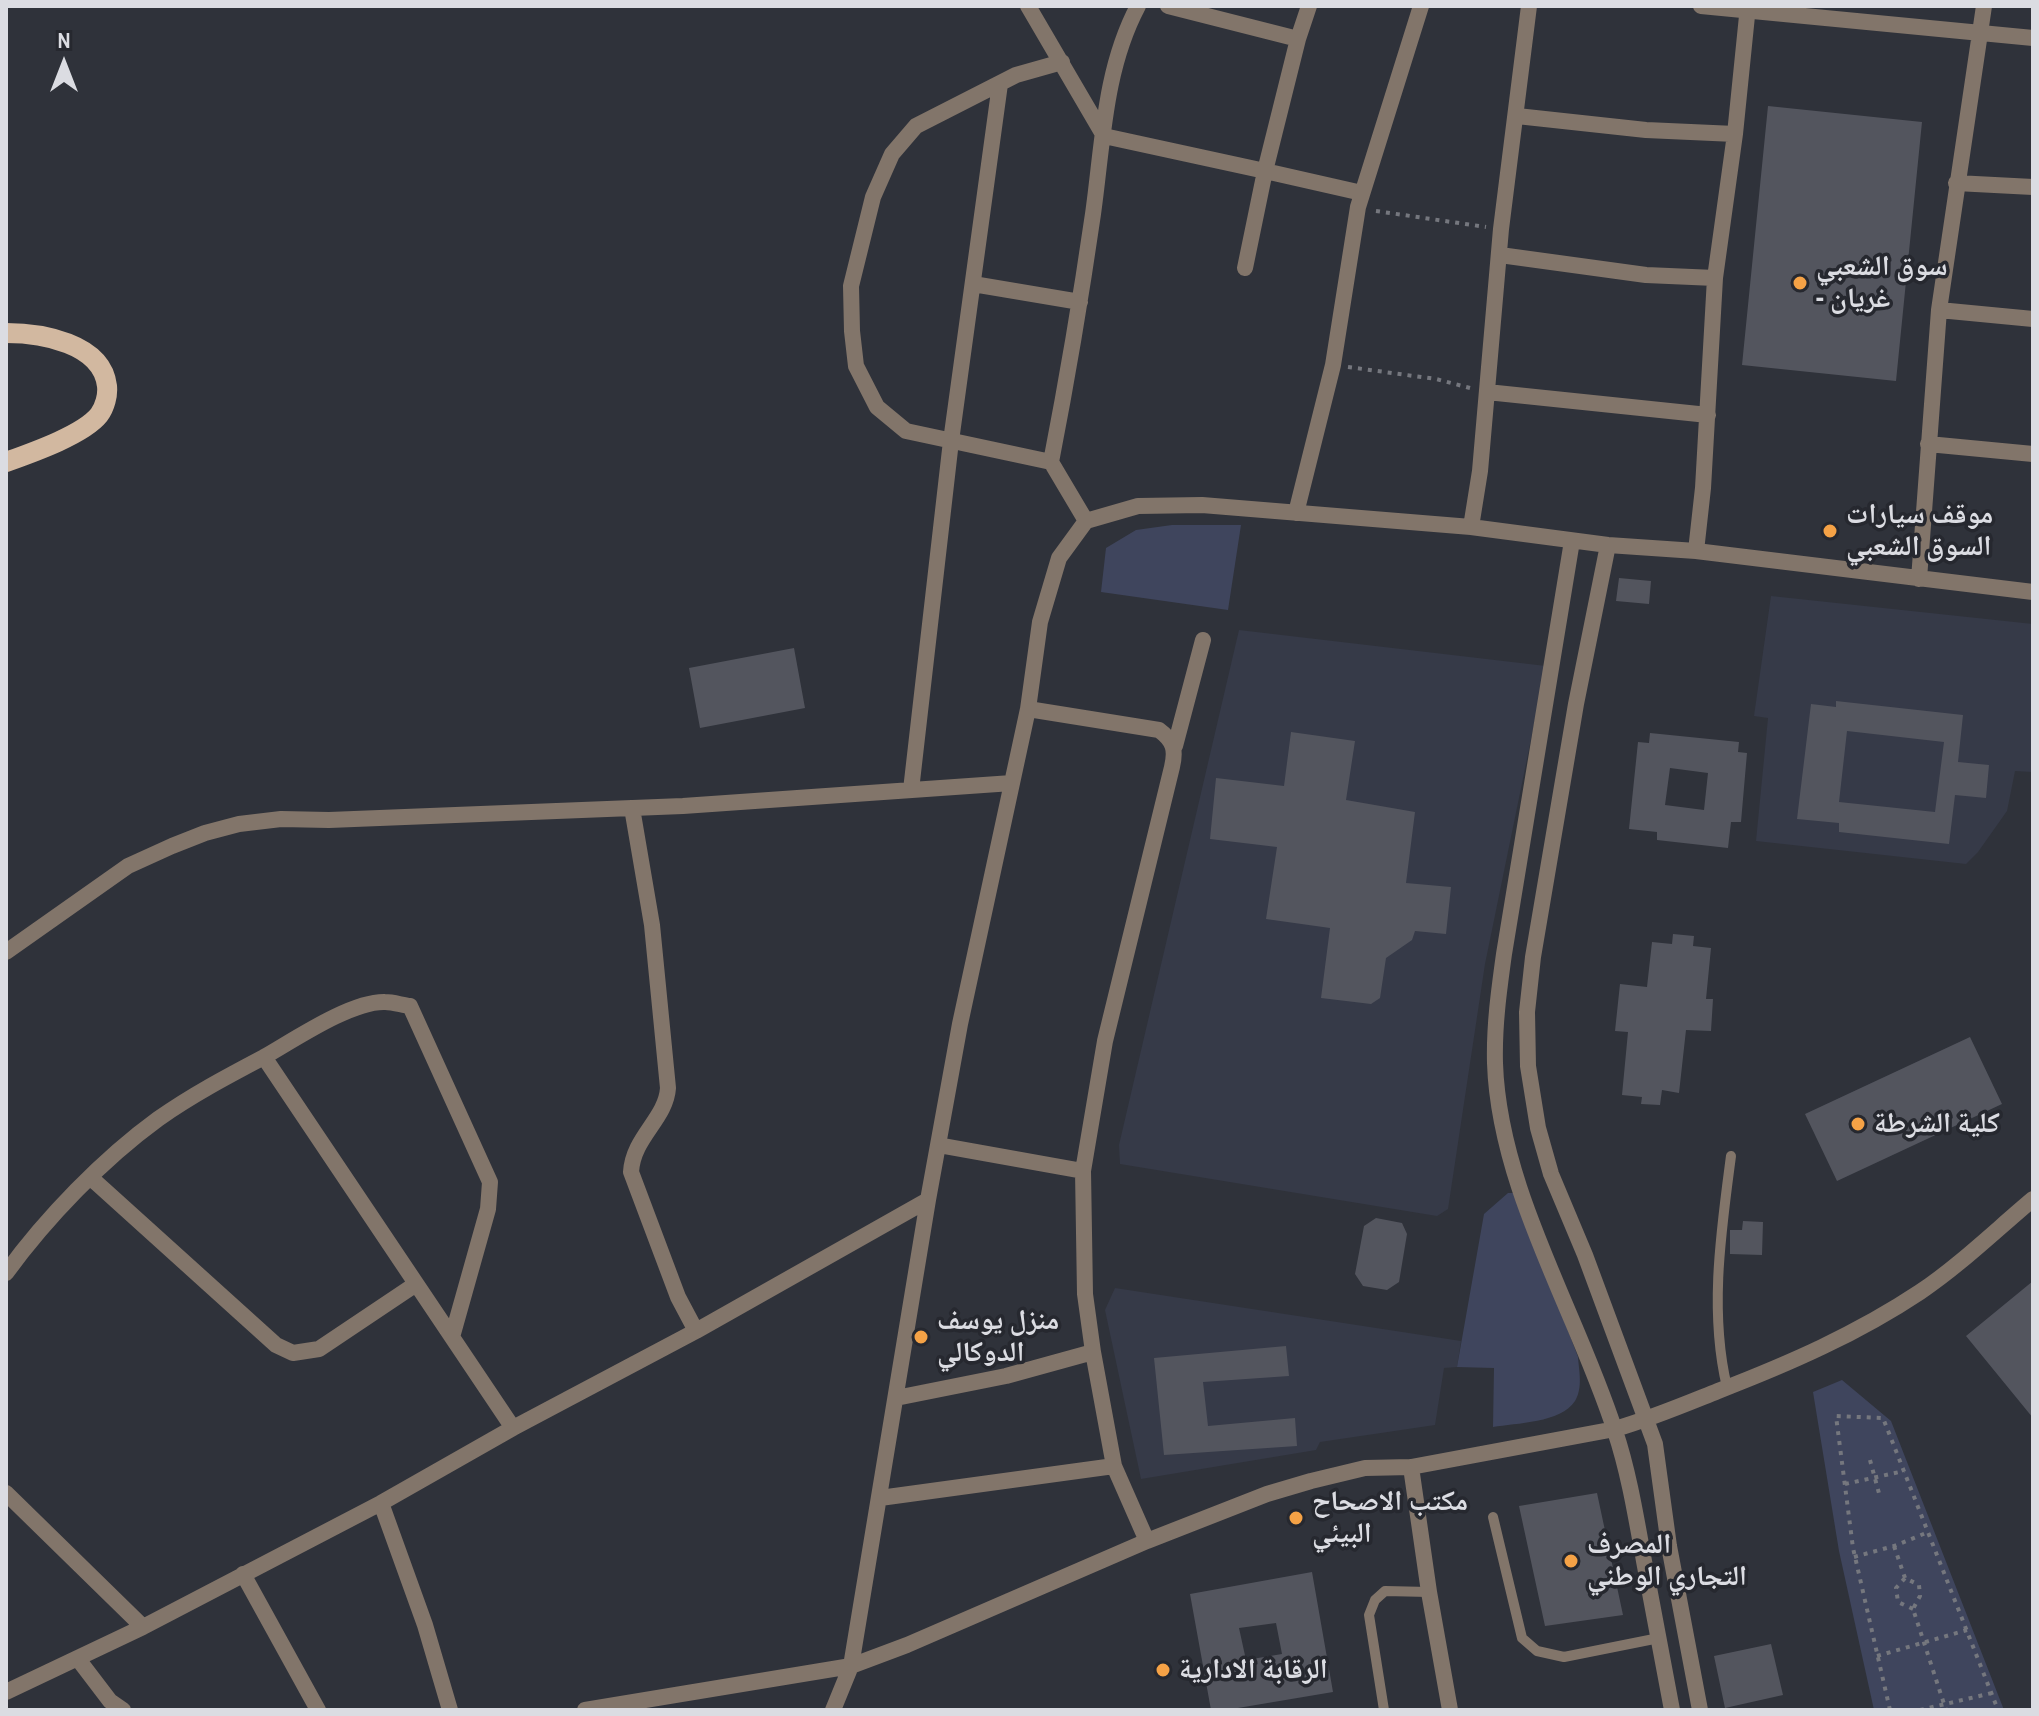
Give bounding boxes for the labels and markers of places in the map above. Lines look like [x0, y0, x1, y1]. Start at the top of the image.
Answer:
place label: سوق الشعبي - غريان [1816, 250, 1947, 316]
marker: سوق الشعبي - غريان [1791, 274, 1809, 292]
place label: موقف سيارات السوق الشعبي [1846, 498, 1993, 564]
marker: موقف سيارات السوق الشعبي [1821, 522, 1839, 540]
place label: كلية الشرطة [1874, 1107, 2000, 1141]
marker: كلية الشرطة [1849, 1115, 1867, 1133]
place label: منزل يوسف الدوكالي [937, 1304, 1059, 1370]
marker: منزل يوسف الدوكالي [912, 1328, 930, 1346]
place label: مكتب الاصحاح البيئي [1312, 1485, 1468, 1551]
marker: مكتب الاصحاح البيئي [1287, 1509, 1305, 1527]
place label: المصرف التجاري الوطني [1587, 1528, 1747, 1594]
marker: المصرف التجاري الوطني [1562, 1552, 1580, 1570]
place label: الرقابة الادارية [1179, 1653, 1328, 1687]
marker: الرقابة الادارية [1154, 1661, 1172, 1679]

